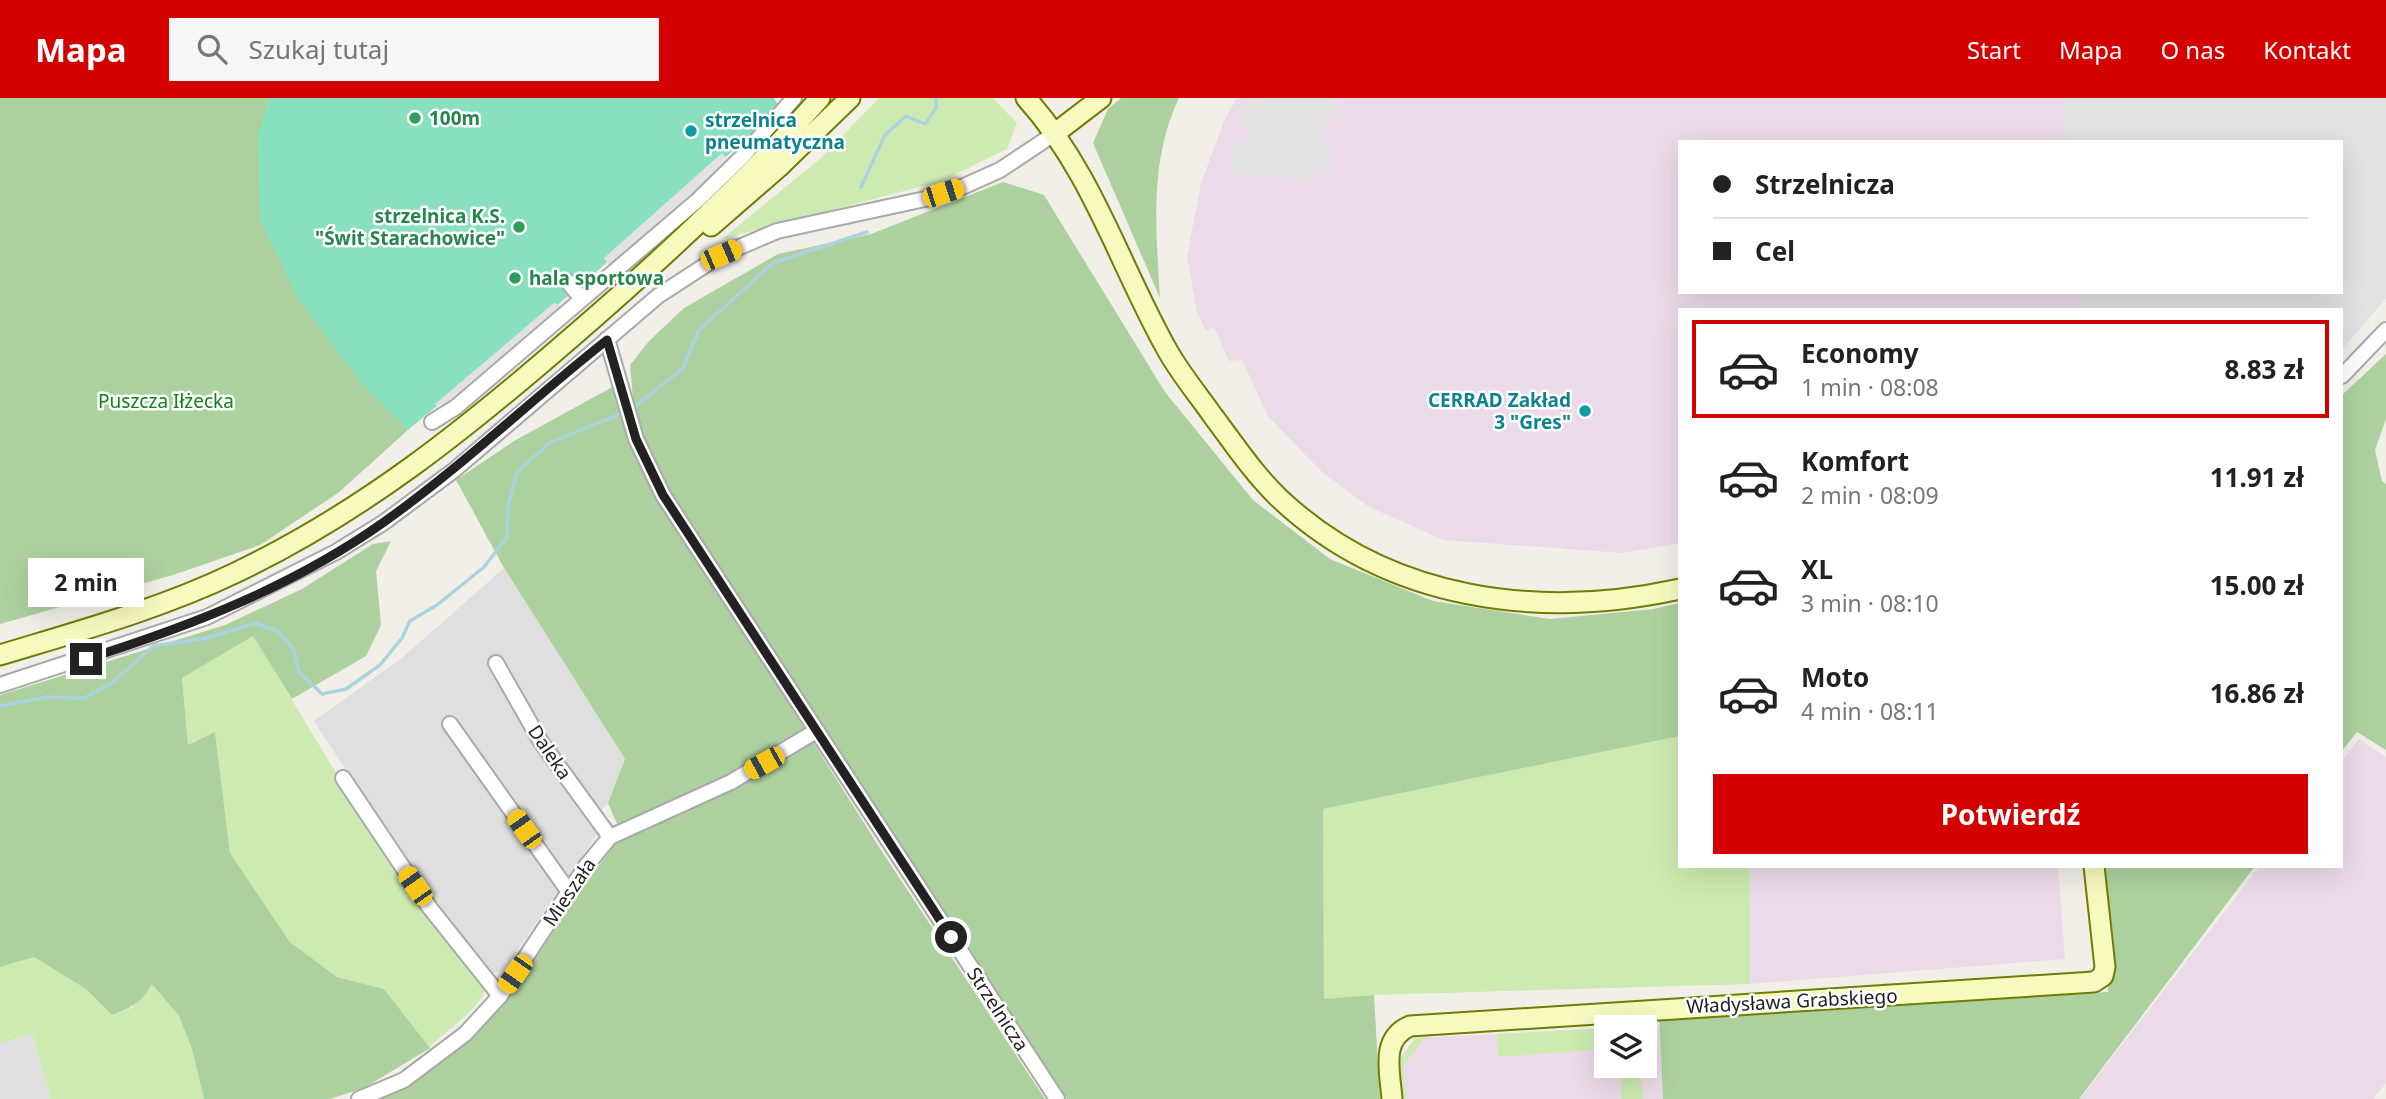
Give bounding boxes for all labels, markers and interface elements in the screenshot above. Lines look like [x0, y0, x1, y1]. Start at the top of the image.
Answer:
search box [169, 18, 659, 81]
text: Mapa [35, 27, 127, 72]
icon: search [193, 30, 231, 68]
text: Szukaj tutaj [249, 31, 389, 67]
text: Start [1967, 33, 2021, 66]
text: Mapa [2059, 33, 2122, 66]
text: O nas [2160, 33, 2225, 66]
text: Kontakt [2263, 33, 2351, 66]
place label: 100m [429, 105, 480, 131]
place label: strzelnica pneumatyczna [705, 107, 845, 155]
marker: 100m [407, 110, 423, 126]
marker: strzelnica pneumatyczna [683, 123, 699, 139]
text: Strzelnicza [1755, 166, 1895, 202]
car [920, 177, 967, 209]
place label: strzelnica K.S. "Świt Starachowice" [315, 203, 505, 251]
marker: strzelnica K.S. "Świt Starachowice" [511, 219, 527, 235]
text: Cel [1755, 233, 1795, 269]
car [698, 237, 745, 273]
place label: hala sportowa [529, 265, 664, 291]
marker: hala sportowa [507, 270, 523, 286]
text: Economy [1801, 335, 1919, 371]
icon: car [1717, 338, 1780, 401]
text: 8.83 zł [2225, 351, 2304, 387]
text: 1 min · 08:08 [1801, 371, 1939, 403]
place label: CERRAD Zakład 3 "Gres" [1428, 387, 1571, 435]
park label: Puszcza Iłżecka [98, 388, 234, 414]
marker: CERRAD Zakład 3 "Gres" [1577, 403, 1593, 419]
text: Komfort [1801, 443, 1909, 479]
icon: car [1717, 446, 1780, 509]
text: 11.91 zł [2210, 459, 2304, 495]
text: 2 min · 08:09 [1801, 479, 1939, 511]
text: XL [1801, 551, 1833, 587]
icon: car [1717, 554, 1780, 617]
callout: 2 min [28, 558, 144, 606]
text: 2 min [54, 566, 118, 598]
text: 15.00 zł [2210, 567, 2304, 603]
text: 3 min · 08:10 [1801, 587, 1939, 619]
route end [70, 643, 102, 675]
text: Moto [1801, 659, 1869, 695]
icon: car [1717, 662, 1780, 725]
text: 16.86 zł [2210, 675, 2304, 711]
text: 4 min · 08:11 [1801, 695, 1939, 727]
street label: Daleka [522, 719, 578, 785]
car [741, 744, 788, 782]
button: Potwierdź [1713, 774, 2308, 854]
car [504, 806, 545, 852]
street label: Mieszała [537, 853, 601, 931]
car [395, 863, 436, 909]
route start [935, 921, 967, 953]
car [495, 951, 536, 997]
street label: Strzelnicza [961, 962, 1035, 1056]
street label: Władysława Grabskiego [1686, 982, 1898, 1020]
map controls [1594, 1015, 1657, 1078]
button: layers [1594, 1015, 1657, 1078]

